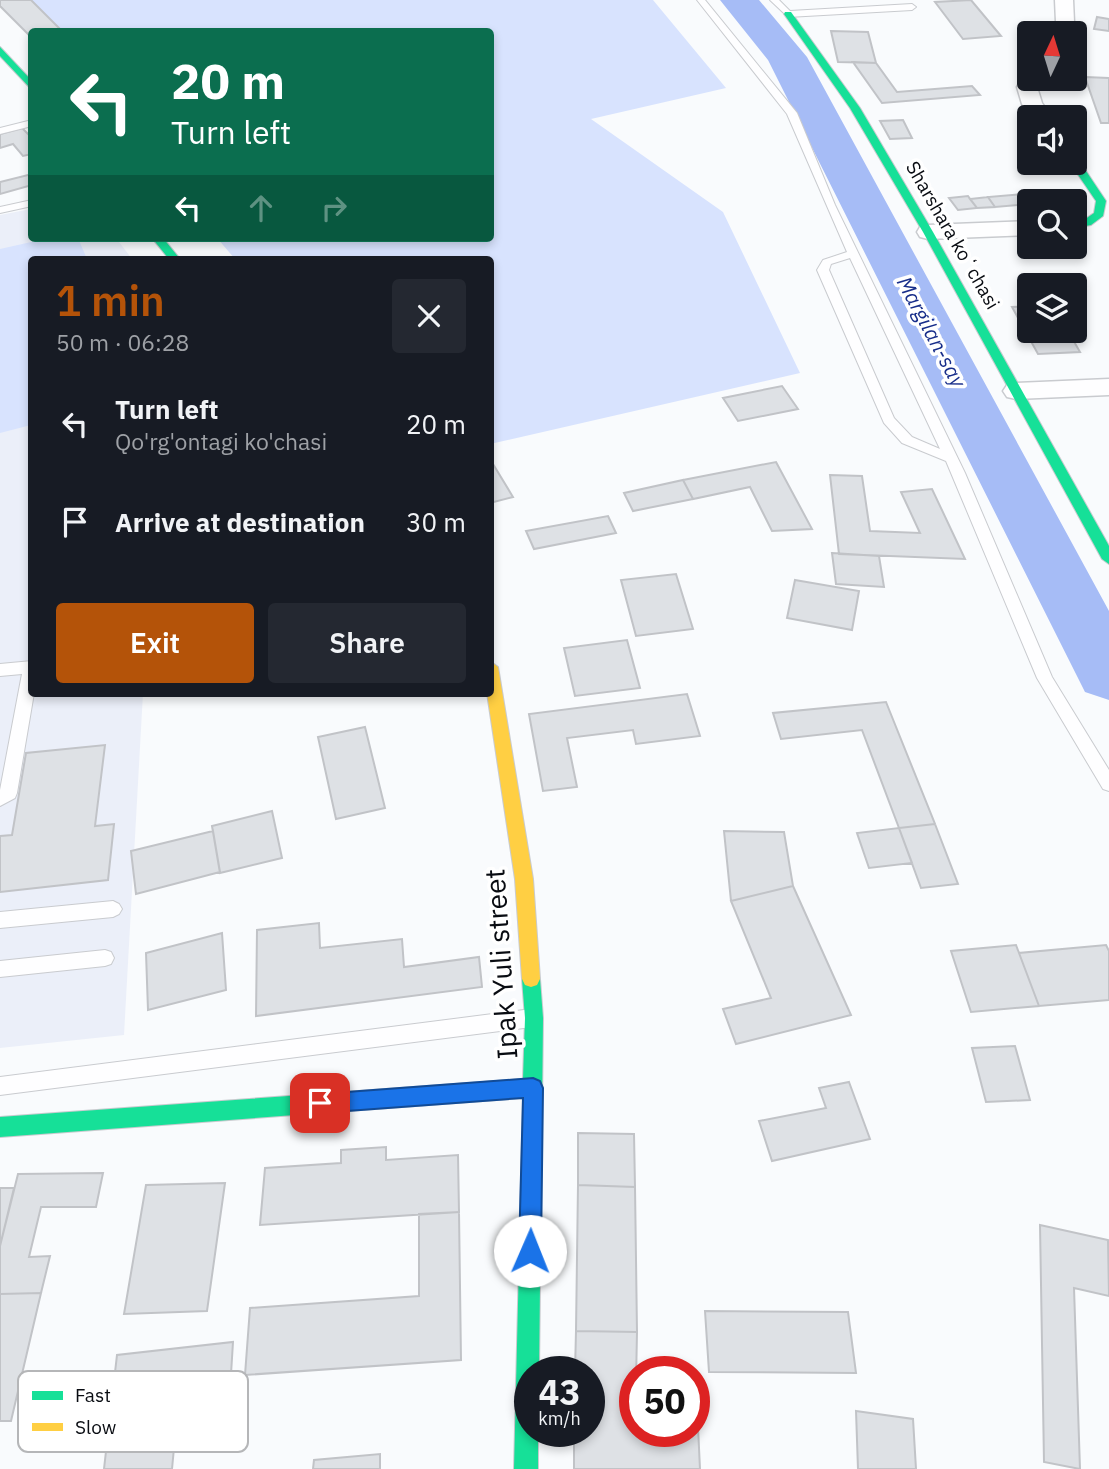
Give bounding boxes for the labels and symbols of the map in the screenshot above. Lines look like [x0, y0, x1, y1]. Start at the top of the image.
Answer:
north arrow [1017, 21, 1087, 91]
street label: Sharshara koʻchasi [901, 157, 1005, 313]
water label: Margilan-say [891, 271, 973, 393]
street label: Ipak Yuli street [475, 868, 526, 1060]
pin [290, 1073, 350, 1133]
position arrow [493, 1214, 567, 1288]
speed limit sign: 50 [619, 1356, 710, 1447]
legend [18, 1371, 248, 1452]
text: Fast [75, 1383, 111, 1407]
text: Slow [75, 1415, 116, 1439]

